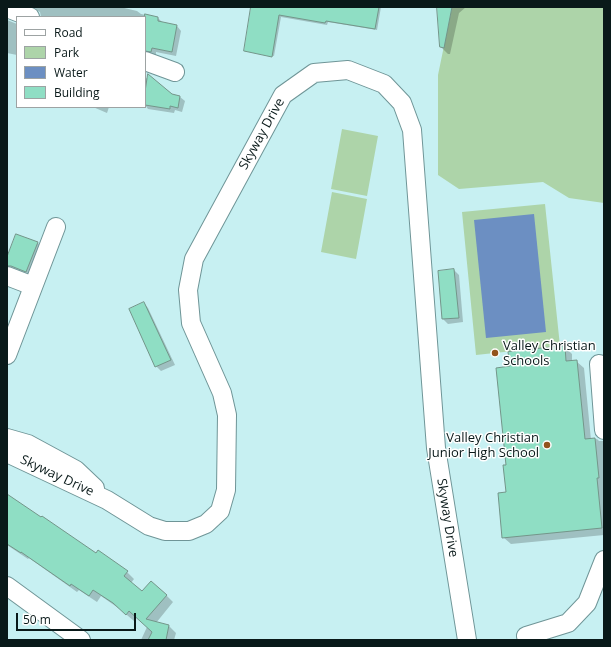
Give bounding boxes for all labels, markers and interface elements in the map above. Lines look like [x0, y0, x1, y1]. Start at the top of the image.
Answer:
legend [16, 16, 146, 108]
text: Road [54, 24, 83, 41]
text: Park [54, 44, 79, 61]
text: Water [54, 64, 88, 81]
text: Building [54, 84, 99, 101]
street label: Skyway Drive [236, 95, 288, 173]
place label: Valley Christian Schools [503, 338, 596, 369]
marker: Valley Christian Schools [490, 348, 500, 358]
place label: Valley Christian Junior High School [428, 430, 539, 461]
marker: Valley Christian Junior High School [542, 440, 552, 450]
street label: Skyway Drive [18, 452, 96, 500]
street label: Skyway Drive [433, 478, 461, 558]
scale bar [18, 605, 138, 631]
text: 50 m [23, 611, 51, 628]

